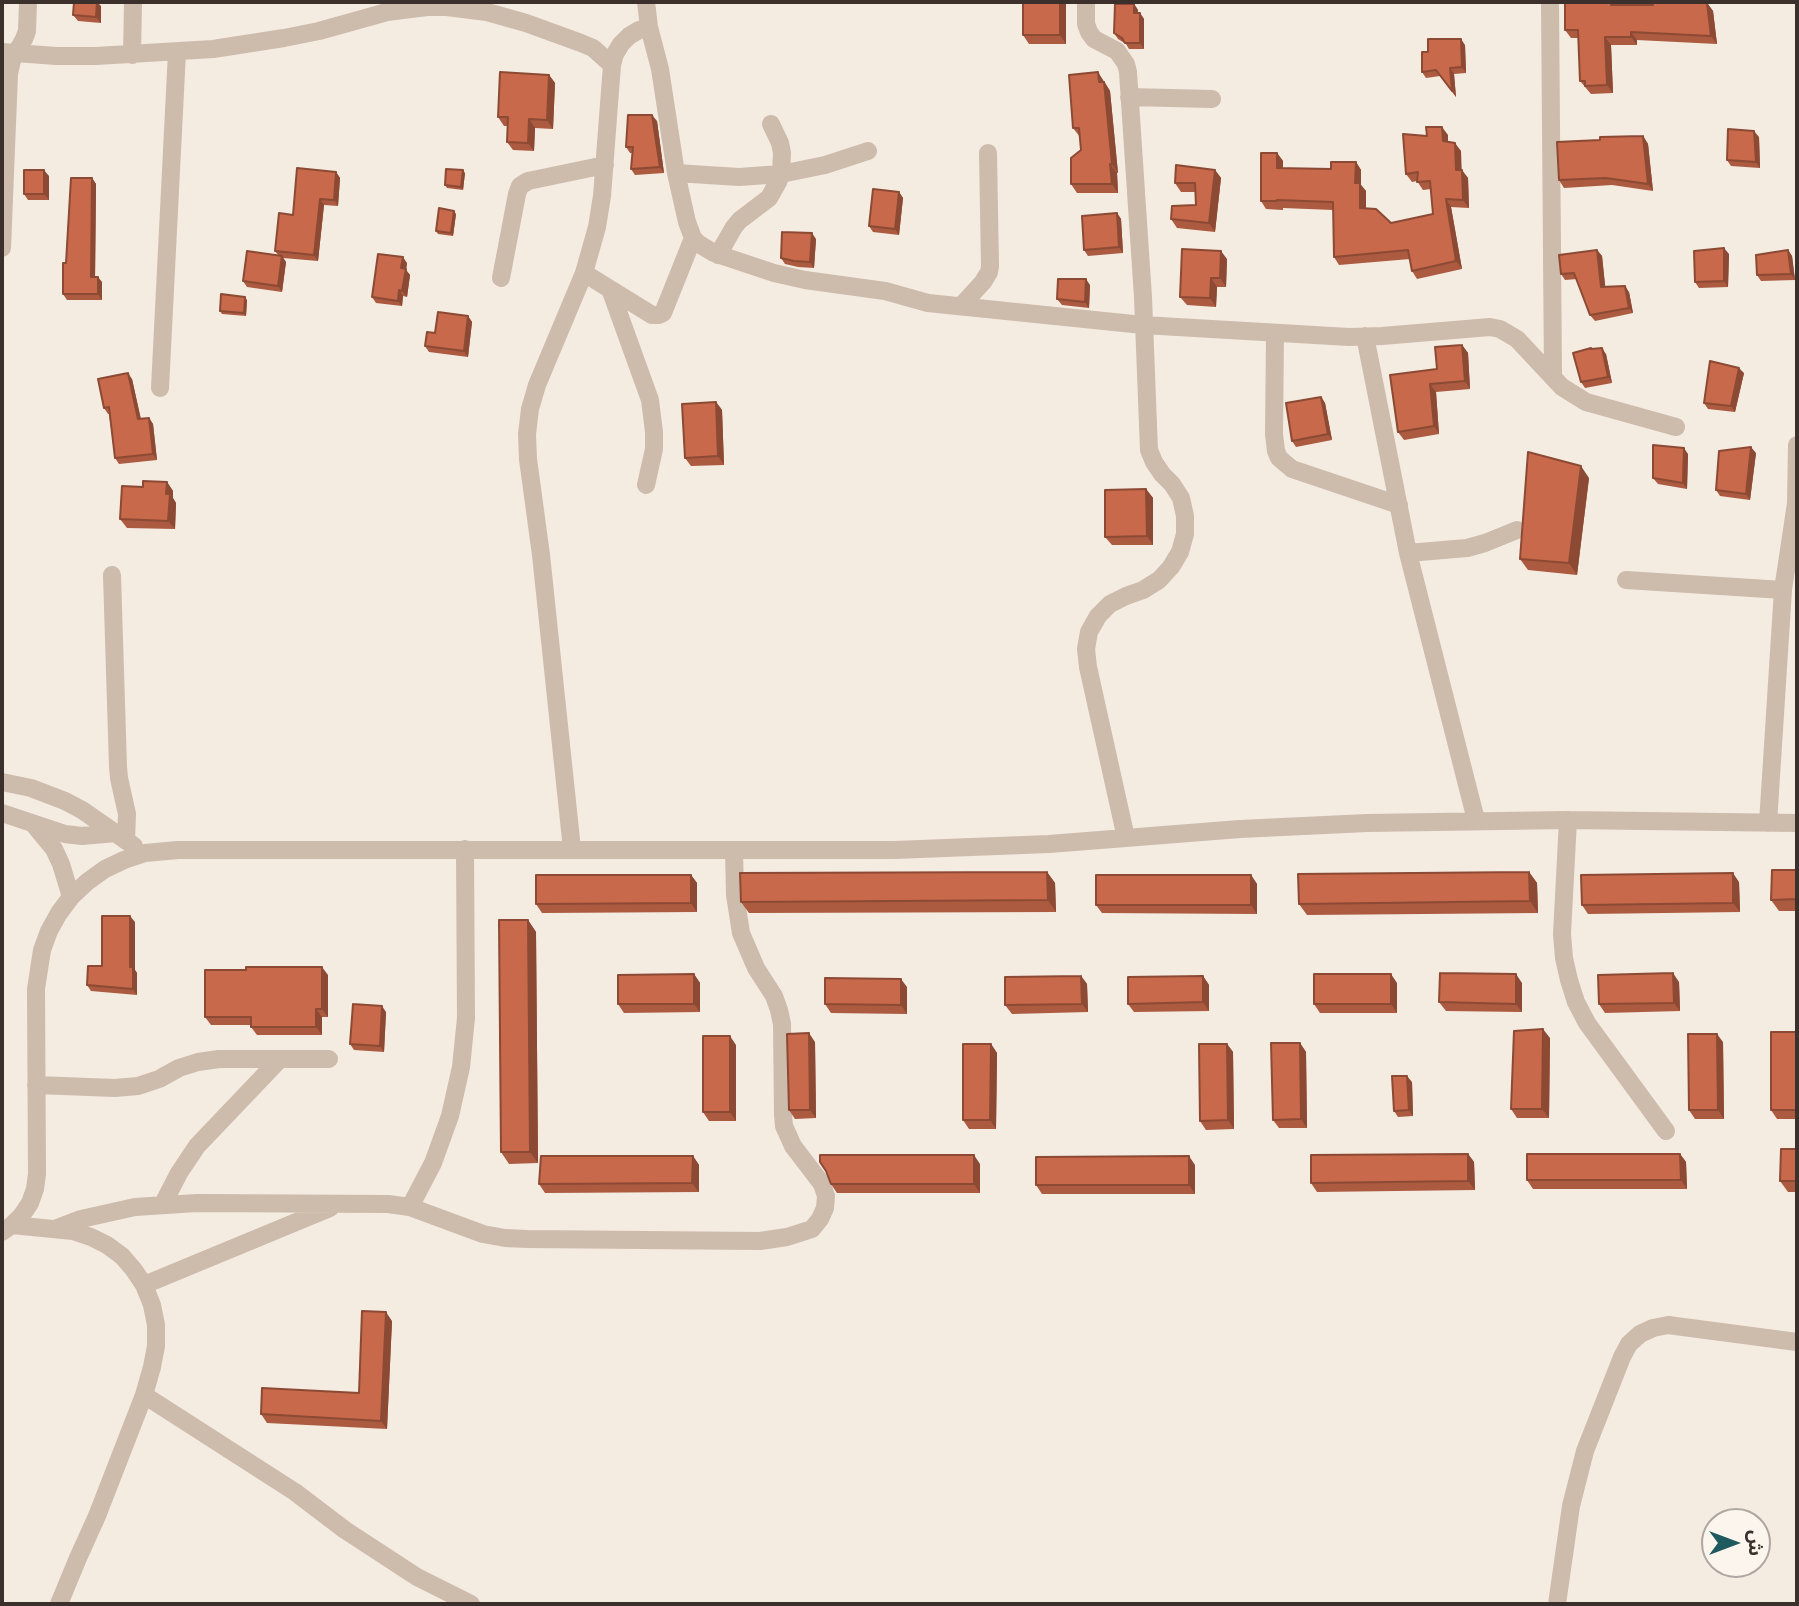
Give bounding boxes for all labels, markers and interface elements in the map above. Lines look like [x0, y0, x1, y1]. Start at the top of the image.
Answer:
north arrow [1701, 1508, 1771, 1578]
text: ش [1744, 1530, 1767, 1556]

